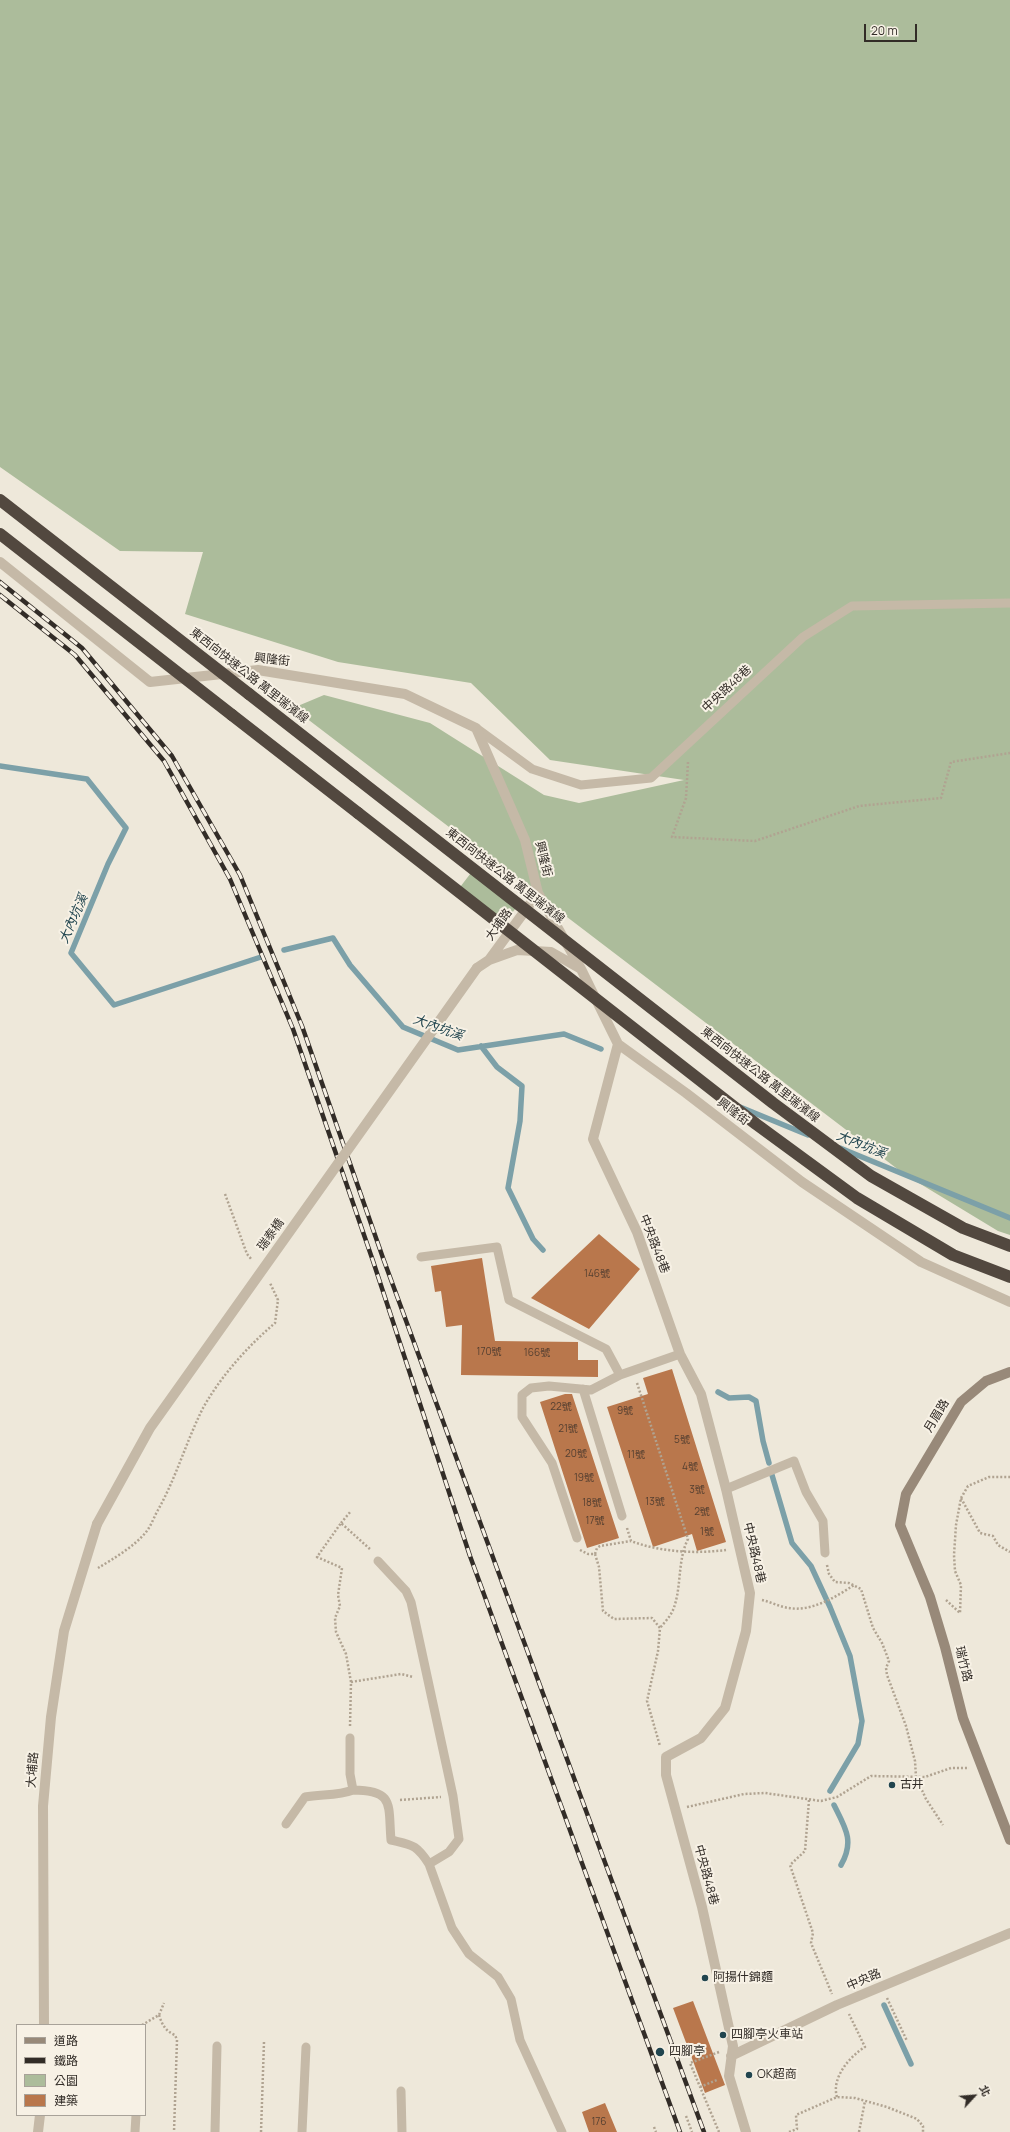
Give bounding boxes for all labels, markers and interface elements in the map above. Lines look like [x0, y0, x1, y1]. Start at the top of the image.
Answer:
scale bar [866, 16, 919, 42]
text: 20 m [871, 22, 898, 39]
street label: 東西向快速公路 萬里瑞濱線 [187, 625, 311, 727]
street label: 興隆街 [253, 651, 291, 669]
street label: 中央路48巷 [699, 663, 755, 715]
street label: 東西向快速公路 萬里瑞濱線 [443, 825, 567, 927]
street label: 興隆街 [532, 840, 554, 878]
water label: 大內坑溪 [56, 892, 92, 946]
street label: 大埔路 [483, 906, 515, 944]
water label: 大內坑溪 [411, 1012, 465, 1044]
street label: 東西向快速公路 萬里瑞濱線 [698, 1024, 822, 1126]
street label: 興隆街 [714, 1095, 752, 1129]
water label: 大內坑溪 [834, 1128, 888, 1162]
street label: 中央路48巷 [636, 1212, 672, 1276]
street label: 瑞泰橋 [255, 1216, 287, 1254]
house number: 146號 [584, 1268, 610, 1280]
house number: 170號 [476, 1346, 502, 1358]
house number: 166號 [524, 1347, 550, 1359]
street label: 月眉路 [922, 1397, 952, 1435]
house number: 22號 [550, 1401, 572, 1413]
house number: 9號 [617, 1405, 633, 1417]
house number: 21號 [558, 1423, 578, 1435]
house number: 5號 [674, 1434, 690, 1446]
house number: 20號 [565, 1448, 587, 1460]
house number: 11號 [627, 1449, 645, 1461]
house number: 4號 [682, 1461, 698, 1473]
house number: 19號 [574, 1472, 594, 1484]
house number: 3號 [689, 1484, 705, 1496]
house number: 13號 [645, 1496, 665, 1508]
house number: 18號 [582, 1497, 602, 1509]
house number: 2號 [694, 1506, 710, 1518]
house number: 17號 [586, 1515, 604, 1527]
street label: 中央路48巷 [740, 1521, 768, 1585]
house number: 1號 [700, 1526, 714, 1538]
street label: 瑞竹路 [952, 1645, 974, 1683]
street label: 大埔路 [24, 1751, 42, 1789]
place label: 古井 [900, 1778, 924, 1792]
marker: 古井 [887, 1780, 897, 1790]
street label: 中央路48巷 [691, 1843, 721, 1907]
street label: 中央路 [845, 1966, 883, 1994]
place label: 阿揚什錦麵 [713, 1971, 773, 1985]
marker: 阿揚什錦麵 [700, 1973, 710, 1983]
legend [16, 2024, 146, 2116]
place label: 四腳亭火車站 [731, 2028, 803, 2042]
marker: 四腳亭火車站 [718, 2030, 728, 2040]
text: 道路 [54, 2032, 78, 2049]
place label: 四腳亭 [669, 2045, 705, 2059]
marker: 四腳亭 [654, 2046, 666, 2058]
text: 鐵路 [54, 2052, 78, 2069]
place label: OK超商 [757, 2068, 797, 2082]
marker: OK超商 [744, 2070, 754, 2080]
text: 公園 [54, 2072, 78, 2089]
north arrow [954, 2076, 994, 2116]
text: 北 [976, 2082, 994, 2099]
text: 建築 [54, 2092, 78, 2109]
house number: 176 [591, 2116, 607, 2128]

